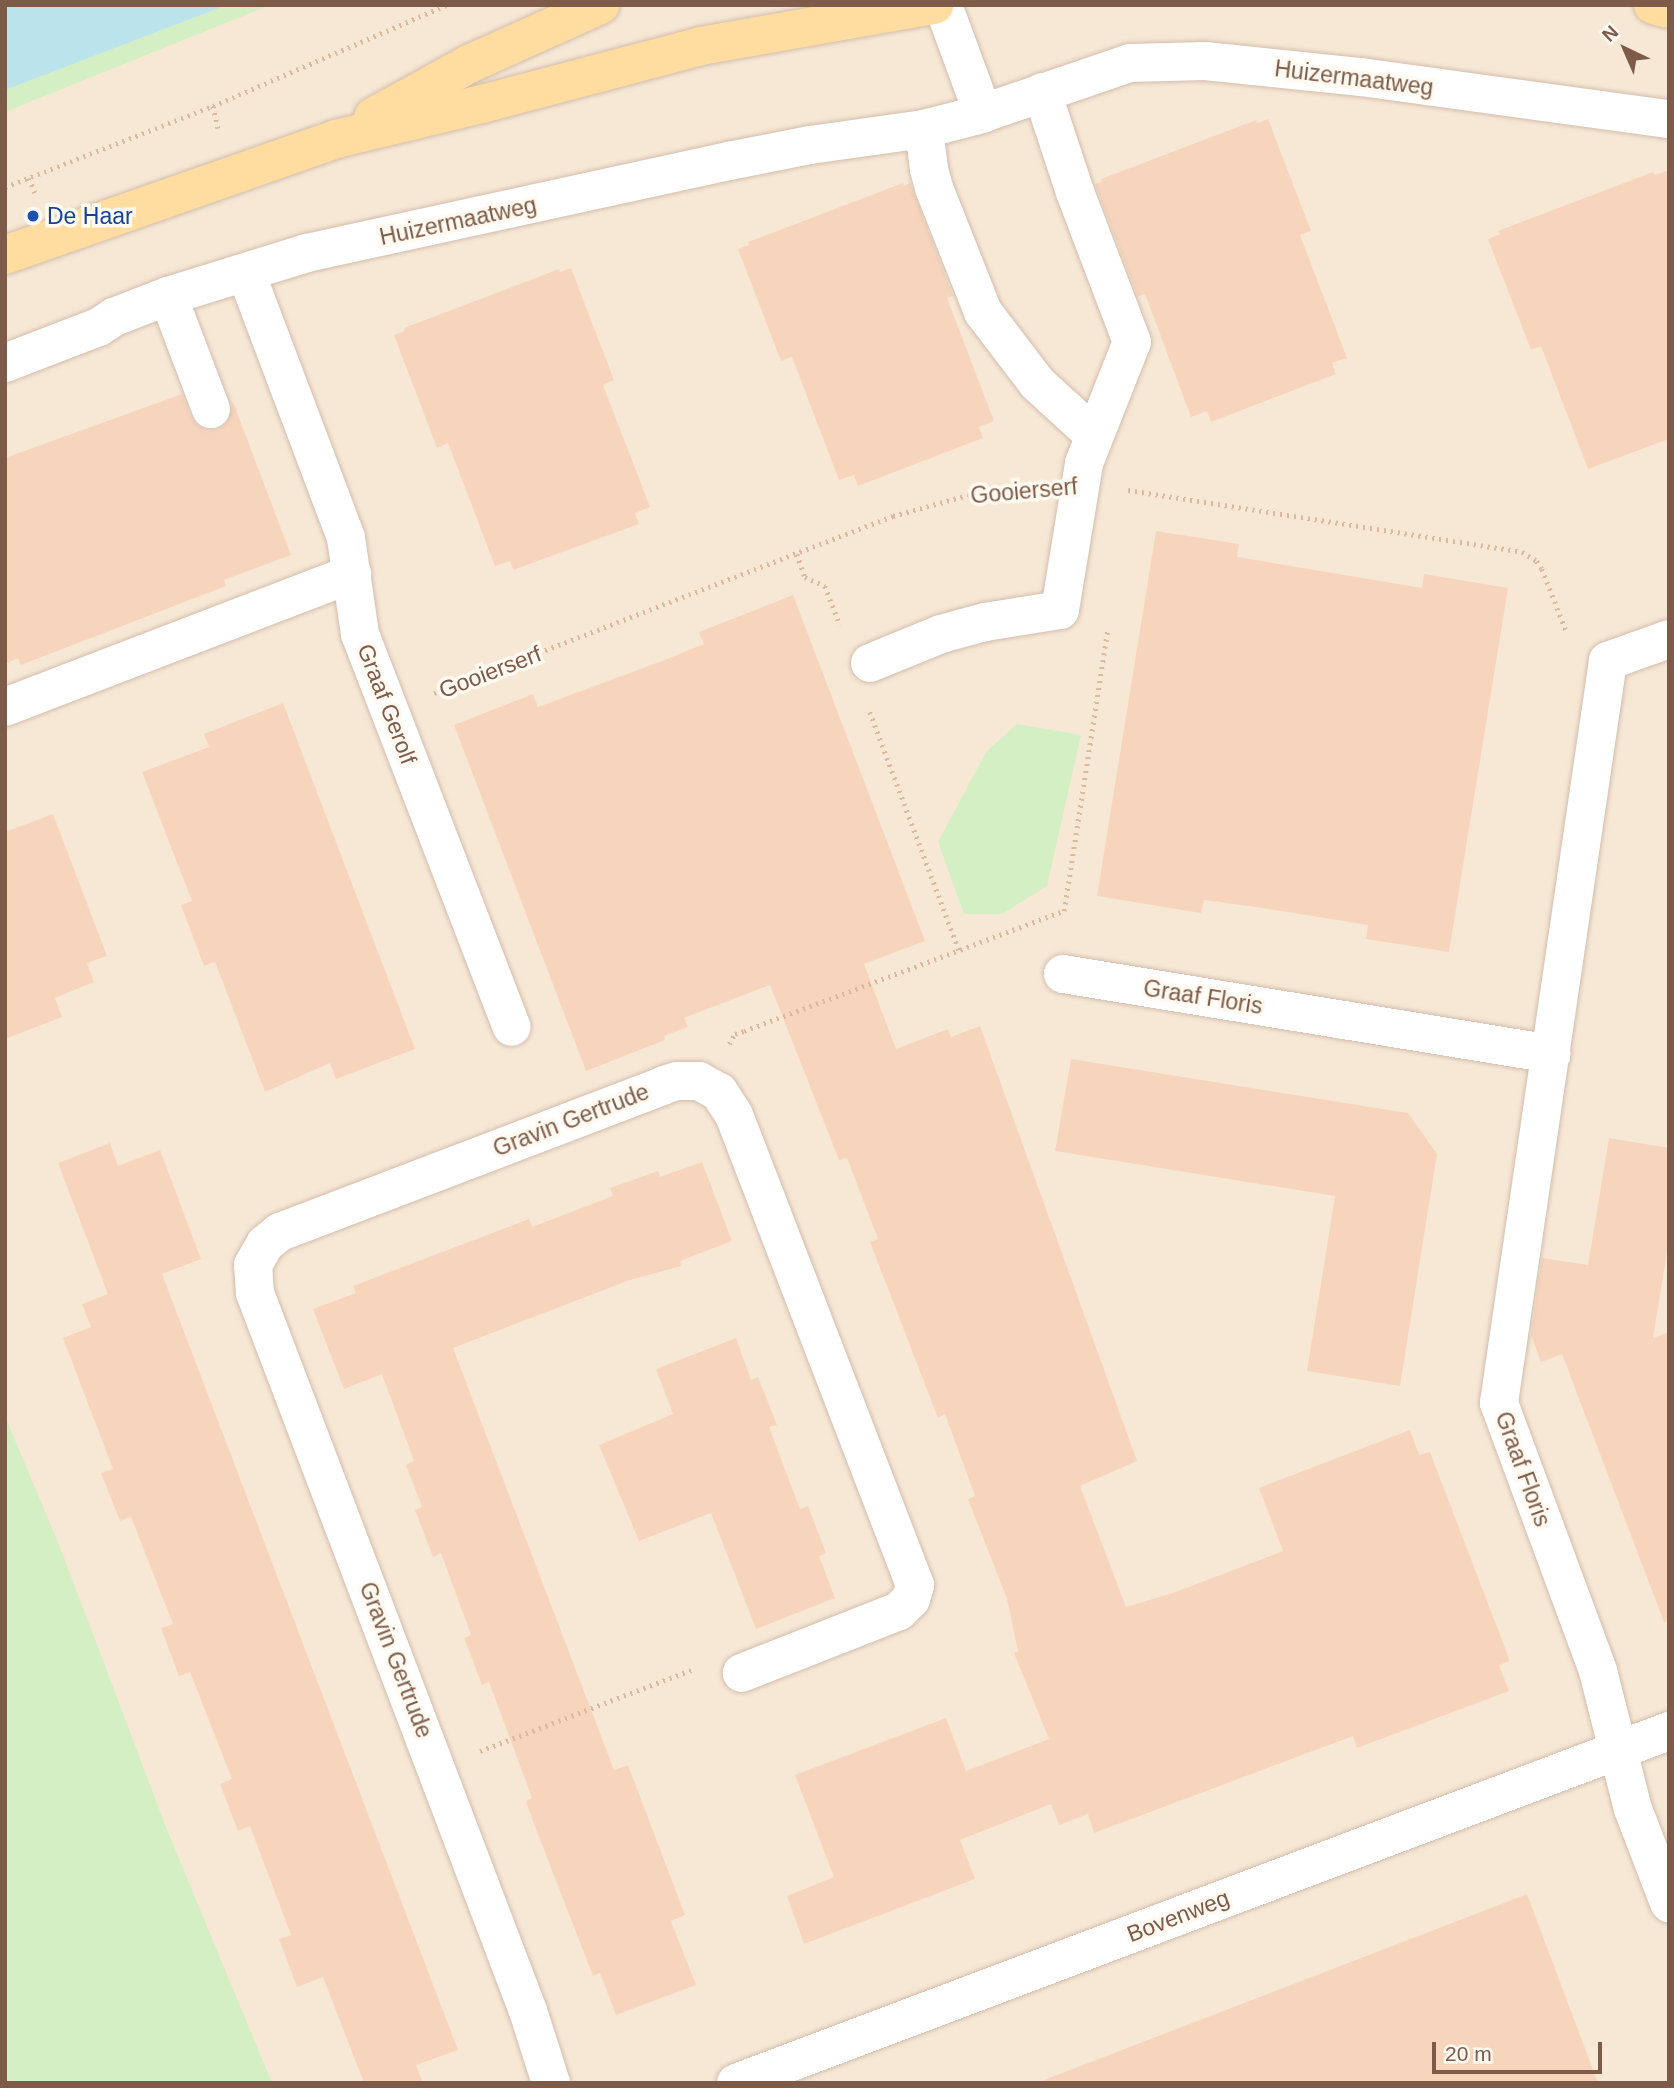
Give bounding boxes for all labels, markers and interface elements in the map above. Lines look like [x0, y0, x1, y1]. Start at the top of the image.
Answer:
north arrow [1590, 14, 1660, 84]
text: N [1598, 21, 1622, 46]
street label: Huizermaatweg [1273, 55, 1435, 101]
street label: Huizermaatweg [377, 191, 539, 251]
place label: De Haar [47, 202, 133, 230]
marker: De Haar [25, 208, 41, 224]
street label: Gooierserf [969, 473, 1079, 509]
street label: Graaf Gerolf [351, 640, 423, 768]
street label: Gooierserf [435, 640, 545, 704]
street label: Graaf Floris [1142, 974, 1264, 1020]
street label: Gravin Gertrude [489, 1078, 653, 1162]
street label: Graaf Floris [1489, 1408, 1557, 1530]
street label: Gravin Gertrude [354, 1578, 438, 1742]
street label: Bovenweg [1123, 1884, 1233, 1948]
scale bar [1436, 2028, 1606, 2072]
text: 20 m [1445, 2042, 1492, 2065]

